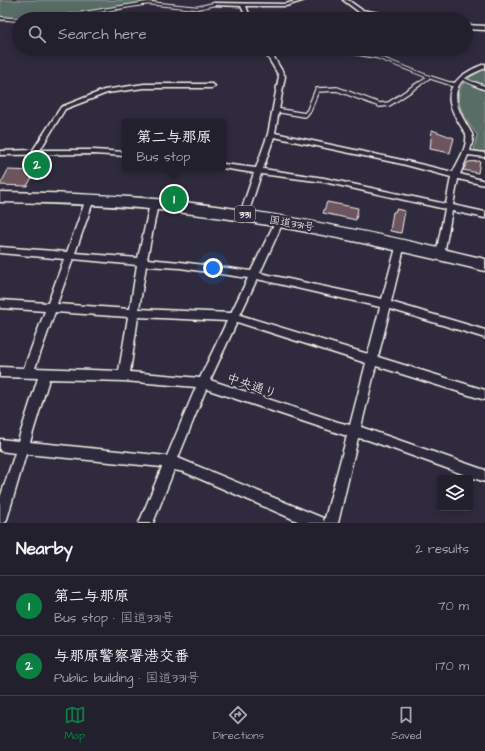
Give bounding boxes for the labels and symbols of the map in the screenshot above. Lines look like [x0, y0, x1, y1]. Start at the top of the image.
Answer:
pin: 2 [24, 150, 50, 180]
pin: 1 [161, 184, 187, 214]
road number: 331 [235, 206, 255, 222]
street label: 国道331号 [268, 212, 316, 235]
your location [203, 258, 223, 278]
street label: 中央通り [224, 369, 279, 403]

